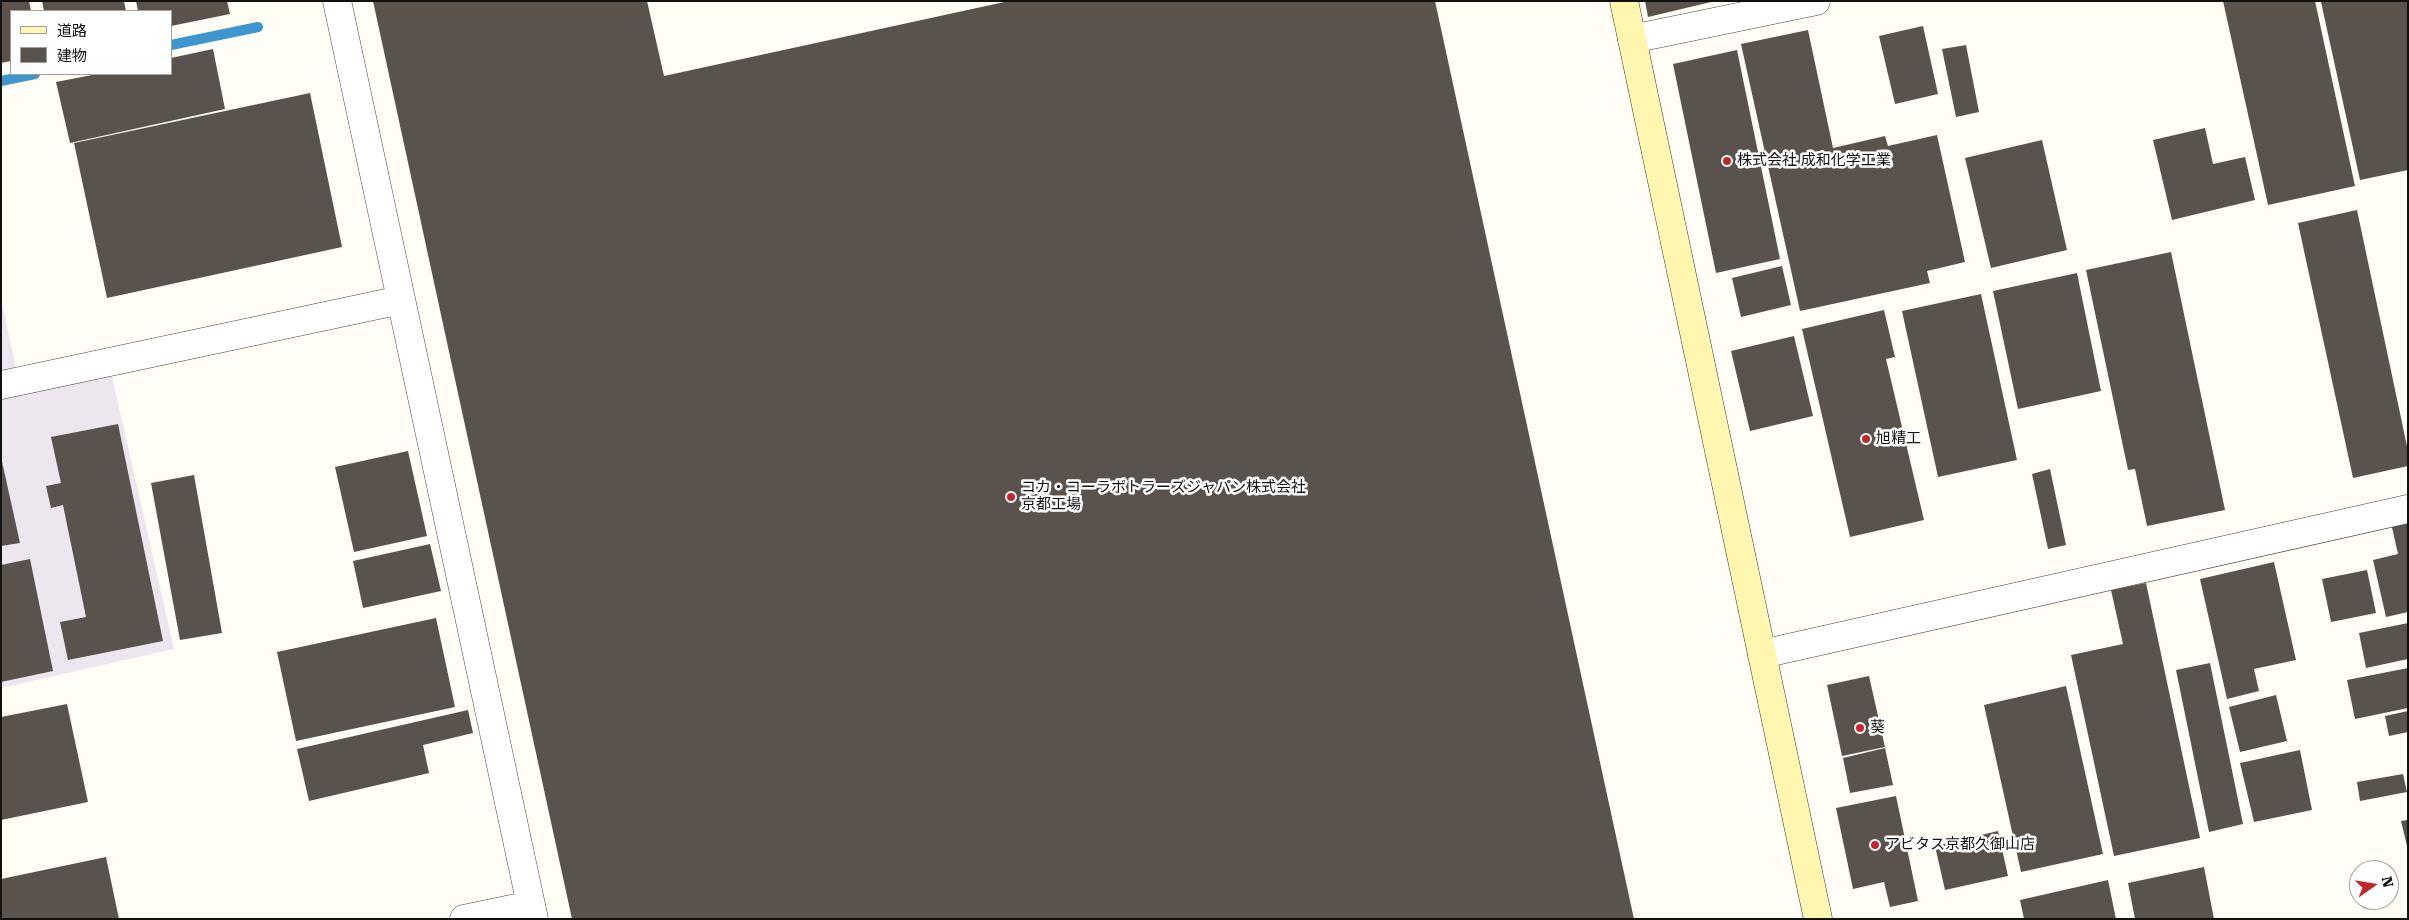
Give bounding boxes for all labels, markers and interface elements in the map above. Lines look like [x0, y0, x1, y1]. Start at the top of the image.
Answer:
legend [10, 10, 172, 75]
text: 道路 [57, 22, 87, 40]
text: 建物 [57, 47, 87, 65]
place label: 株式会社 成和化学工業 [1737, 152, 1891, 170]
marker: 株式会社 成和化学工業 [1721, 155, 1733, 167]
place label: 旭精工 [1876, 430, 1921, 448]
marker: 旭精工 [1860, 433, 1872, 445]
place label: コカ・コーラボトラーズジャパン株式会社 京都工場 [1021, 479, 1306, 514]
marker: コカ・コーラボトラーズジャパン株式会社 京都工場 [1005, 491, 1017, 503]
place label: 葵 [1870, 719, 1885, 737]
marker: 葵 [1854, 722, 1866, 734]
place label: アビタス京都久御山店 [1885, 836, 2035, 854]
marker: アビタス京都久御山店 [1869, 839, 1881, 851]
north arrow [2349, 860, 2399, 910]
text: N [2379, 875, 2397, 889]

